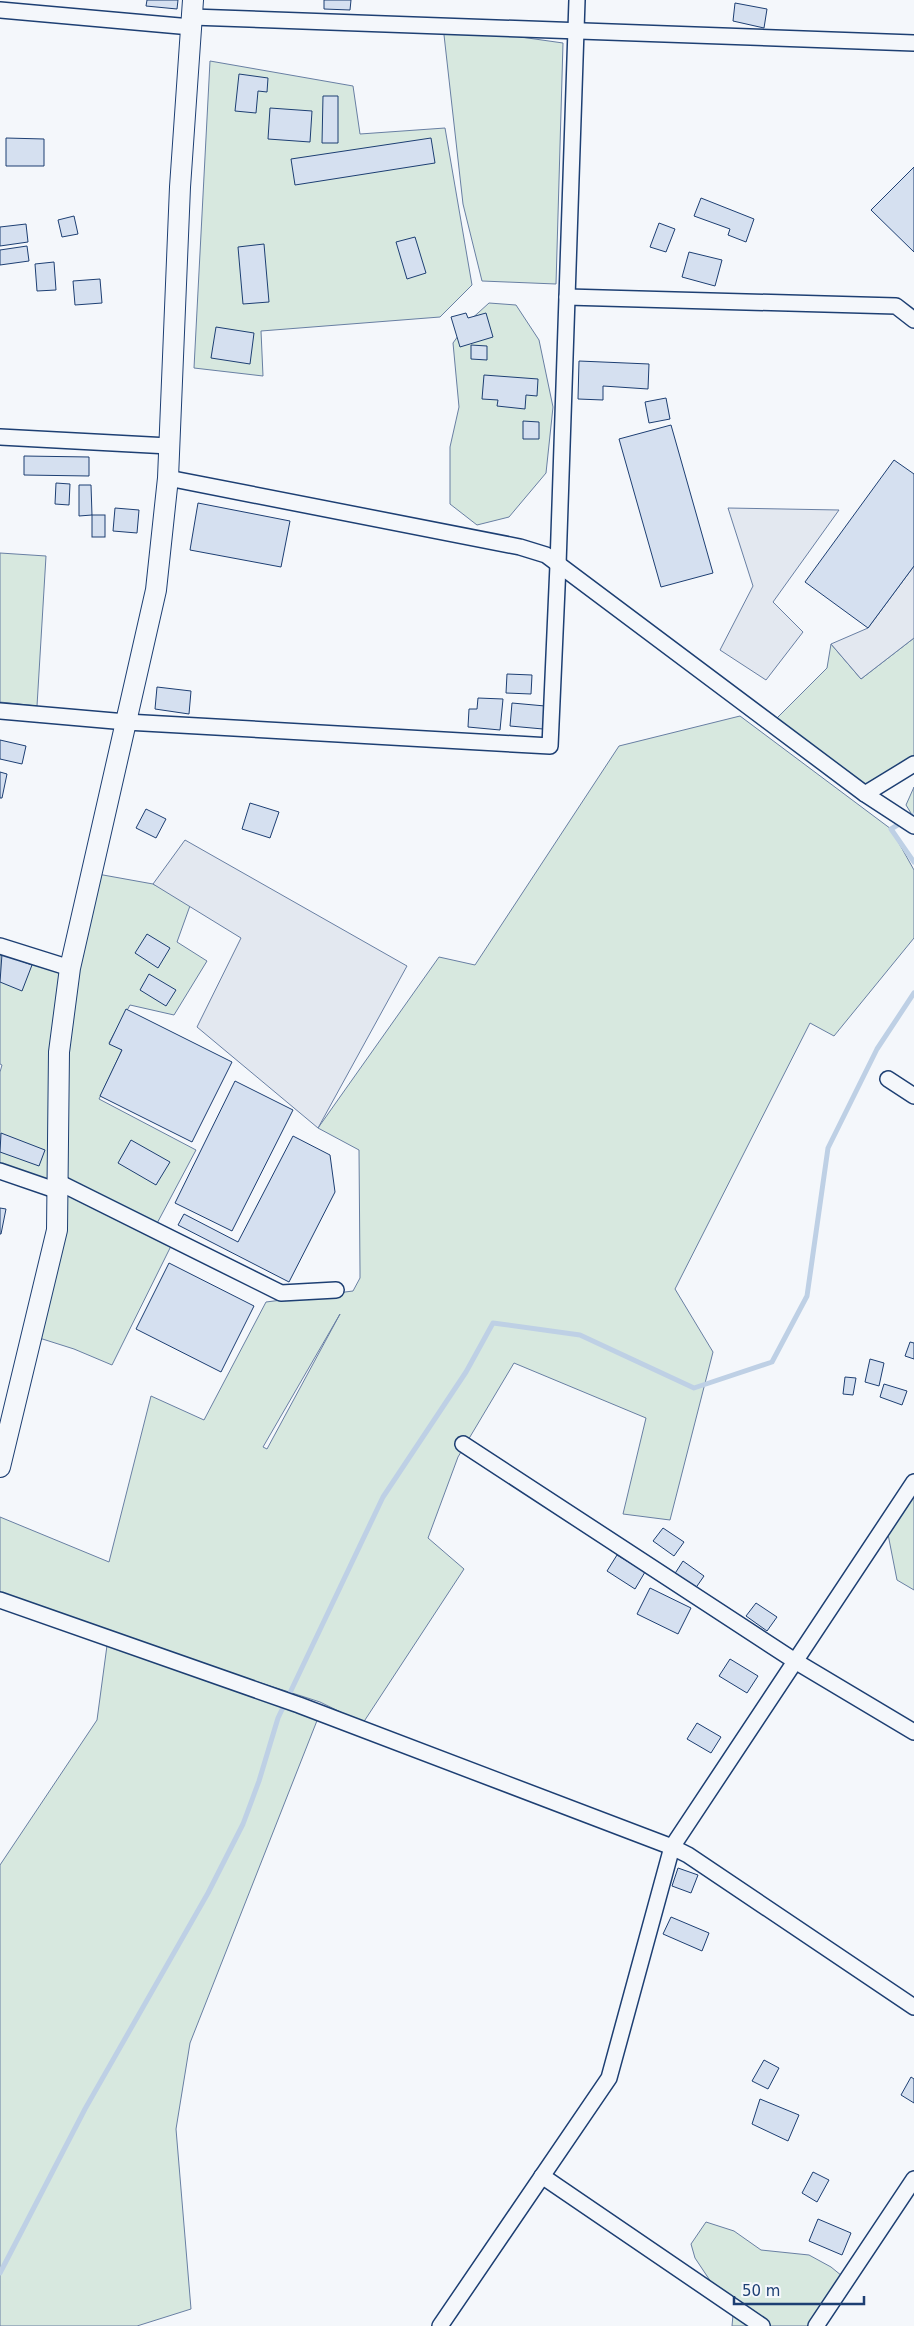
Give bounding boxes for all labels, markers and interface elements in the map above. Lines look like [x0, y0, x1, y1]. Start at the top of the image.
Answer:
scale bar [734, 2274, 864, 2306]
text: 50 m [742, 2282, 780, 2300]

